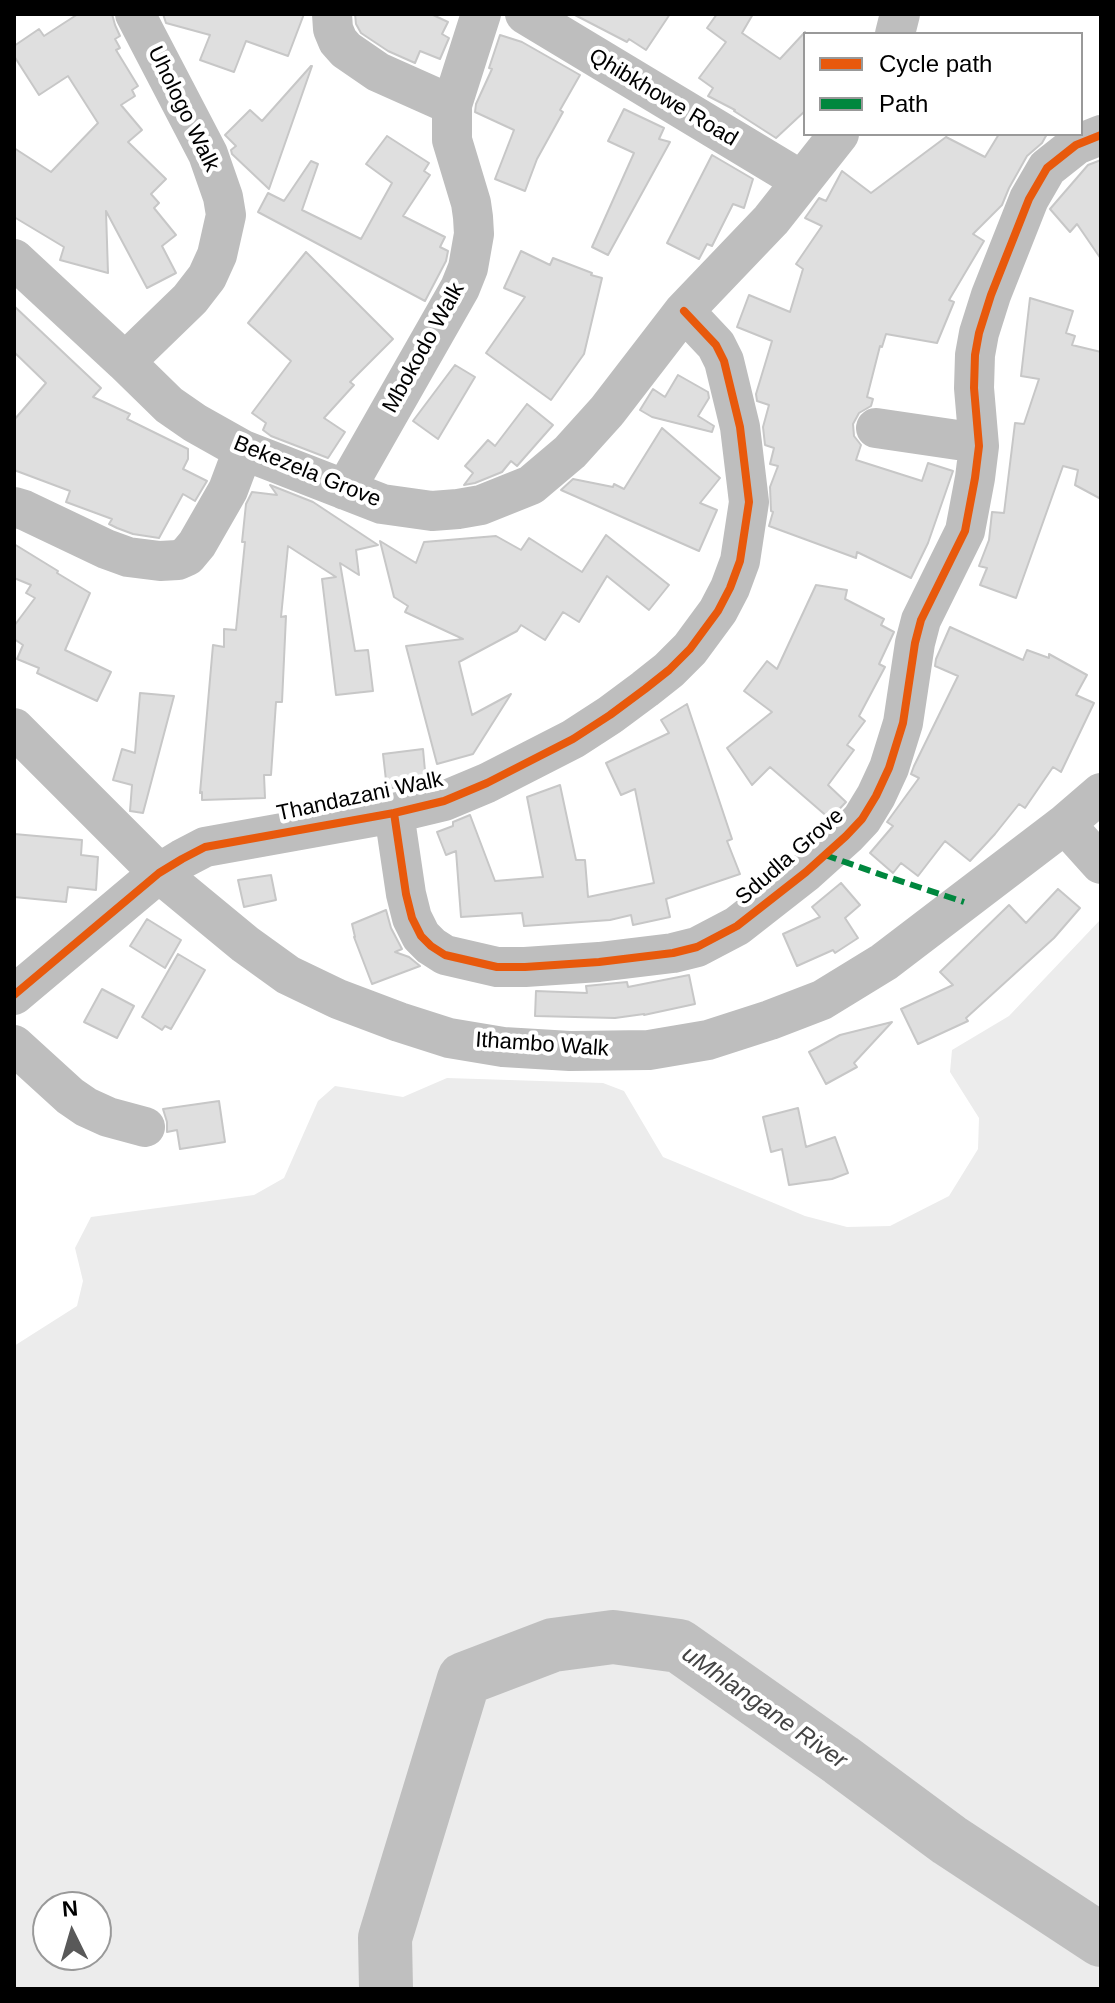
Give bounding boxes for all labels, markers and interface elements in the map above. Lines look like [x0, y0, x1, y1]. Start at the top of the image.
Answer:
legend [803, 32, 1083, 136]
street label: Uhologo Walk [141, 42, 225, 176]
street label: Qhibkhowe Road [584, 43, 742, 153]
text: Cycle path [879, 50, 992, 77]
text: Path [879, 90, 928, 117]
street label: Mbokodo Walk [377, 278, 471, 418]
street label: Bekezela Grove [229, 430, 385, 514]
street label: Thandazani Walk [275, 767, 445, 827]
street label: Sdudla Grove [731, 803, 849, 911]
street label: Ithambo Walk [474, 1027, 610, 1063]
water label: uMhlangane River [676, 1640, 852, 1776]
north arrow [32, 1891, 112, 1971]
text: N [61, 1895, 79, 1922]

